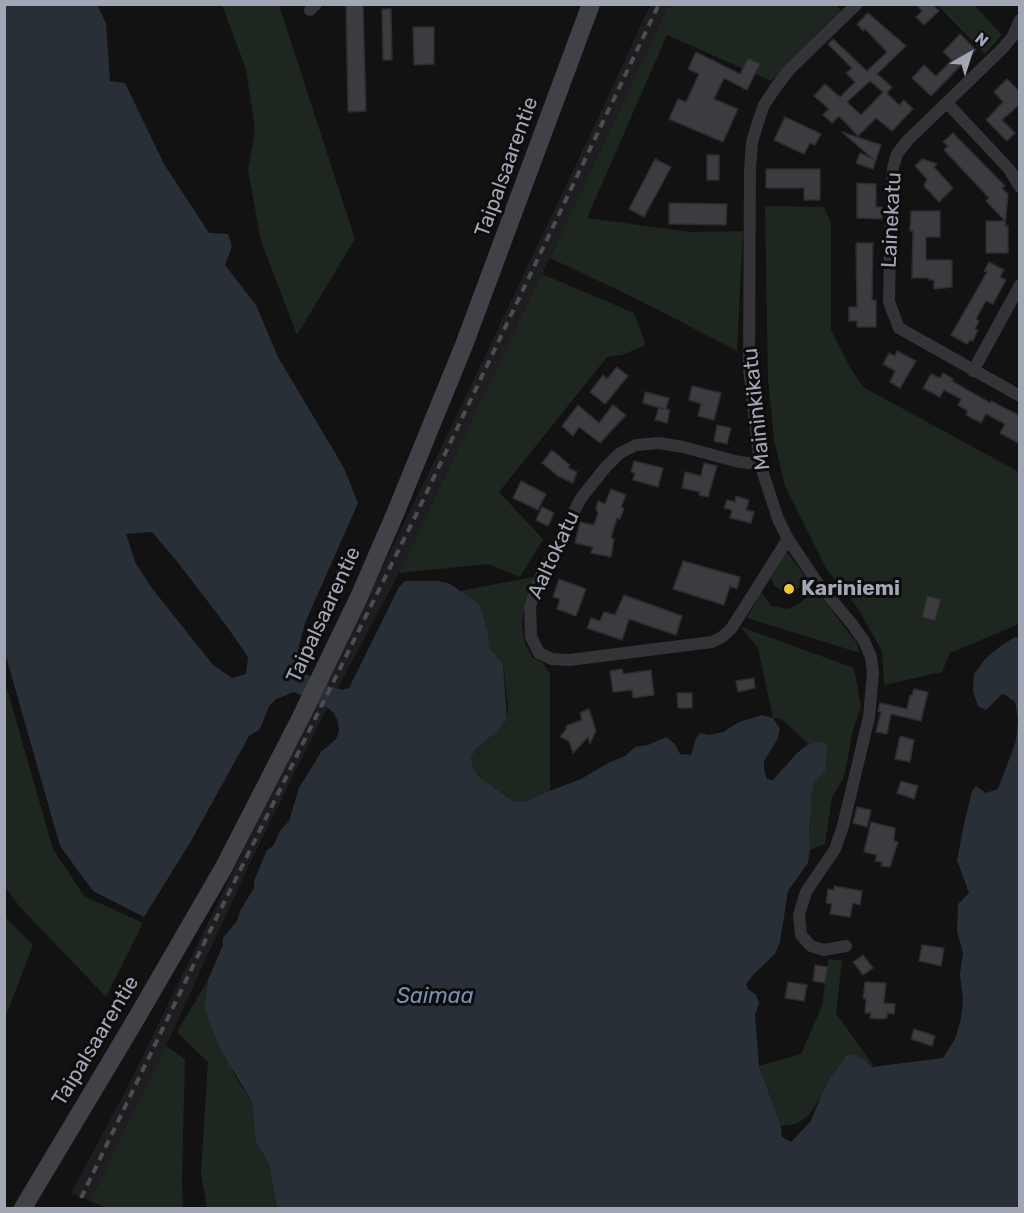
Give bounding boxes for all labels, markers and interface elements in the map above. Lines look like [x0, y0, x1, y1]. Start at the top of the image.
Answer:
north arrow [940, 24, 1000, 84]
text: N [971, 29, 992, 51]
street label: Taipalsaarentie [470, 94, 544, 240]
street label: Lainekatu [877, 171, 907, 269]
street label: Maininkikatu [738, 347, 776, 471]
street label: Aaltokatu [523, 507, 585, 603]
street label: Taipalsaarentie [281, 543, 367, 687]
place label: Kariniemi [801, 576, 900, 602]
marker: Kariniemi [782, 582, 796, 596]
street label: Taipalsaarentie [47, 971, 145, 1111]
water label: Saimaa [396, 984, 474, 1010]

